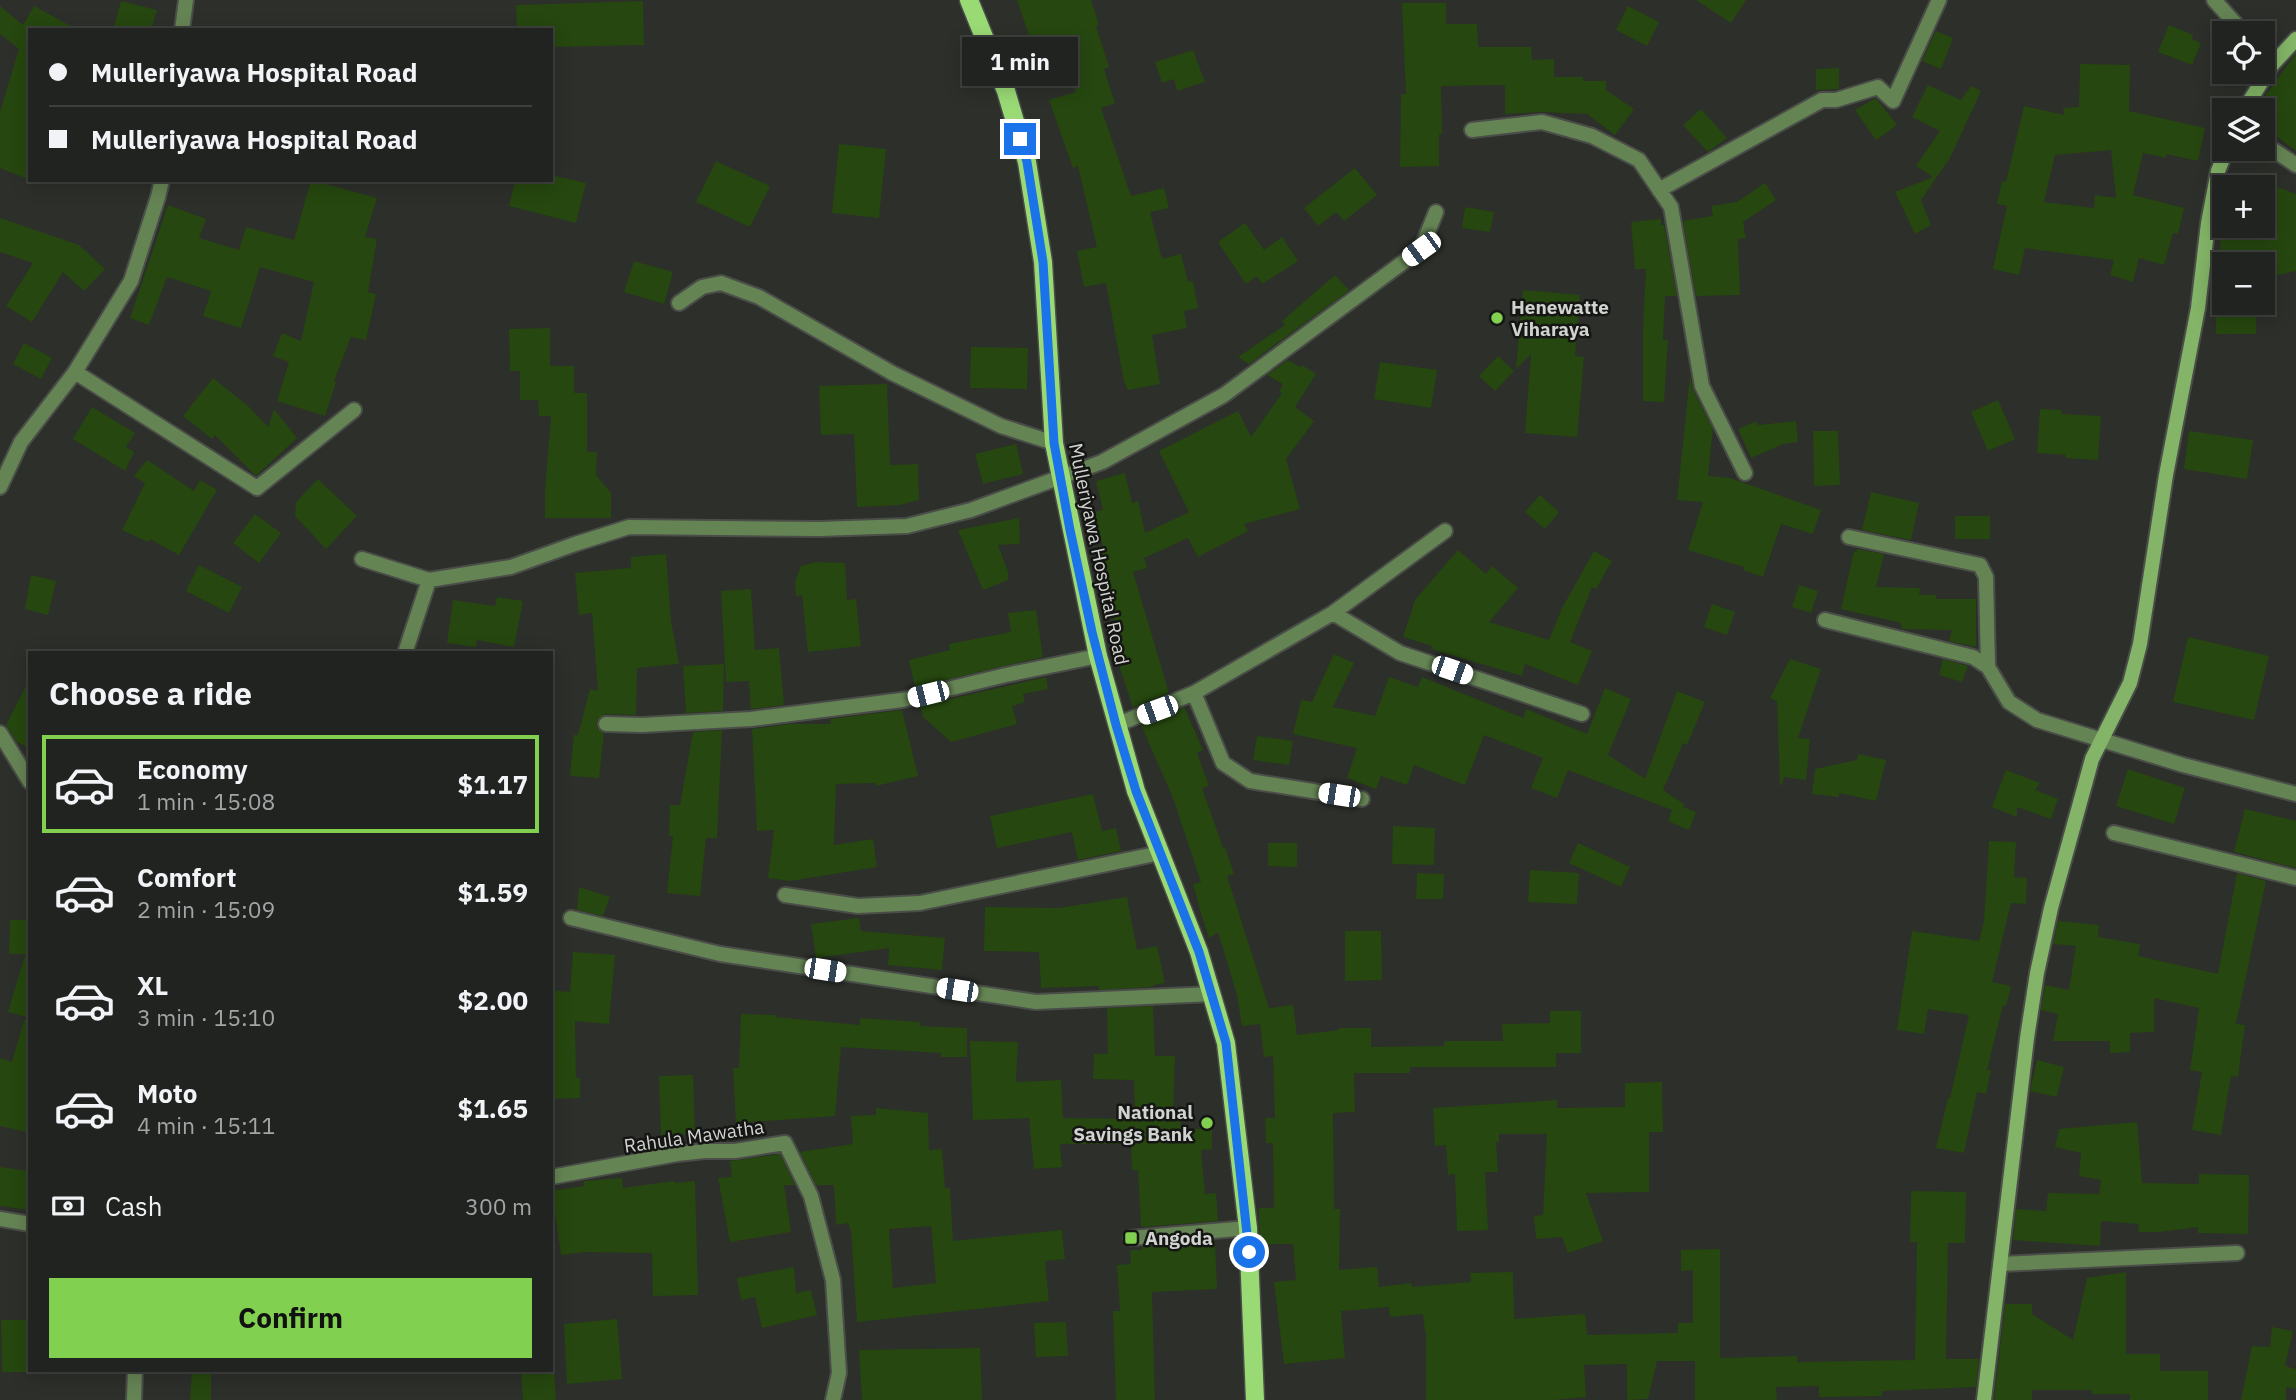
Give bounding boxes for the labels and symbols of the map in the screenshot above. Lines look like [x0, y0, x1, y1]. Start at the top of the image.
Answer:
callout: 1 min [962, 38, 1078, 86]
route end [1004, 123, 1036, 155]
car [1398, 228, 1445, 270]
place label: Henewatte Viharaya [1511, 295, 1609, 341]
marker: Henewatte Viharaya [1489, 310, 1505, 326]
street label: Mulleriyawa Hospital Road [1064, 441, 1134, 667]
car [1429, 653, 1476, 687]
car [906, 679, 951, 709]
car [1134, 693, 1181, 727]
car [1317, 781, 1362, 809]
car [803, 956, 848, 984]
car [935, 976, 980, 1004]
place label: National Savings Bank [1073, 1100, 1193, 1146]
street label: Rahula Mawatha [622, 1114, 766, 1158]
marker: National Savings Bank [1199, 1115, 1215, 1131]
place label: Angoda [1145, 1226, 1213, 1250]
marker: Angoda [1123, 1230, 1139, 1246]
route start [1233, 1236, 1265, 1268]

